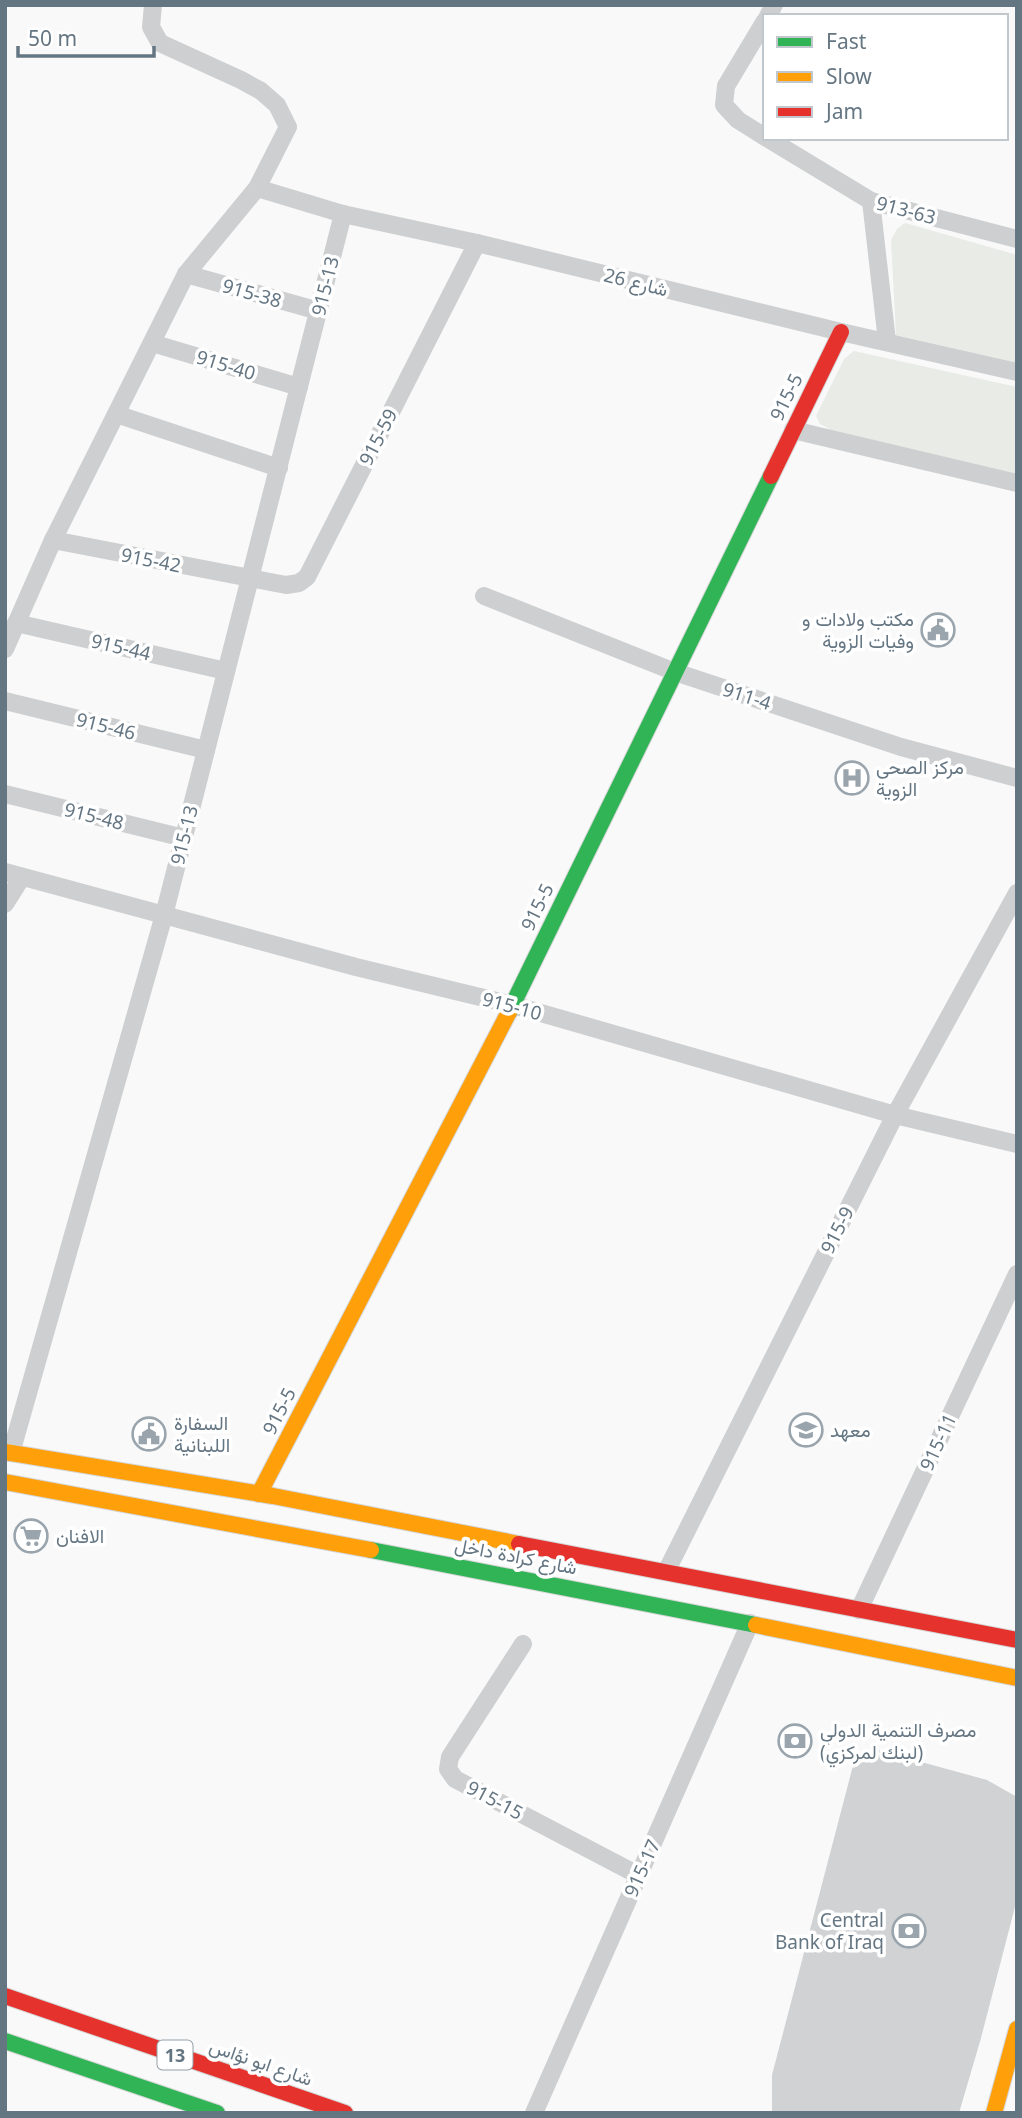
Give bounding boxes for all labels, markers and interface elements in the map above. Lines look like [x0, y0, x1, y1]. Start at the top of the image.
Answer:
scale bar [18, 14, 154, 58]
legend [763, 14, 1008, 140]
text: 50 m [28, 24, 77, 52]
text: Fast [826, 27, 867, 55]
text: Slow [826, 62, 872, 90]
text: Jam [824, 97, 863, 125]
street label: 913-63 [873, 190, 939, 230]
street label: 915-13 [305, 254, 345, 318]
street label: شارع 26 [601, 262, 671, 302]
street label: 915-38 [219, 272, 285, 314]
street label: 915-40 [193, 344, 259, 386]
street label: 915-5 [763, 369, 809, 425]
street label: 915-59 [353, 404, 403, 470]
street label: 915-42 [119, 541, 183, 579]
place label: مكتب ولادات و وفيات الزوية [802, 606, 914, 654]
public building icon: مكتب ولادات و وفيات الزوية [919, 611, 957, 649]
street label: 915-44 [89, 628, 154, 666]
street label: 911-4 [719, 676, 775, 716]
street label: 915-46 [74, 706, 138, 746]
place label: مركز الصحي الزوية [876, 754, 964, 802]
hospital icon: مركز الصحي الزوية [833, 759, 871, 797]
street label: 915-48 [62, 796, 126, 836]
street label: 915-13 [164, 803, 204, 867]
street label: 915-5 [514, 879, 560, 935]
street label: 915-10 [479, 986, 545, 1026]
street label: 915-9 [814, 1202, 860, 1258]
street label: 915-5 [256, 1383, 302, 1439]
street label: 915-11 [913, 1409, 963, 1475]
place label: السفارة اللبنانية [174, 1410, 230, 1458]
school or university icon: معهد [787, 1411, 825, 1449]
public building icon: السفارة اللبنانية [130, 1415, 168, 1453]
place label: معهد [830, 1417, 871, 1443]
supermarket icon: الافنان [12, 1517, 50, 1555]
place label: الافنان [56, 1523, 104, 1549]
street label: شارع كرادة داخل [453, 1531, 579, 1581]
place label: مصرف التنمية الدولي (لبنك لمركزي) [820, 1717, 976, 1768]
bank icon: مصرف التنمية الدولي (لبنك لمركزي) [776, 1722, 814, 1760]
street label: 915-15 [462, 1774, 528, 1826]
street label: 915-17 [618, 1835, 666, 1901]
place label: Central Bank of Iraq [775, 1907, 884, 1955]
bank icon: Central Bank of Iraq [890, 1912, 928, 1950]
street label: شارع ابو نؤاس [206, 2032, 316, 2092]
road number: 13 [158, 2040, 192, 2070]

